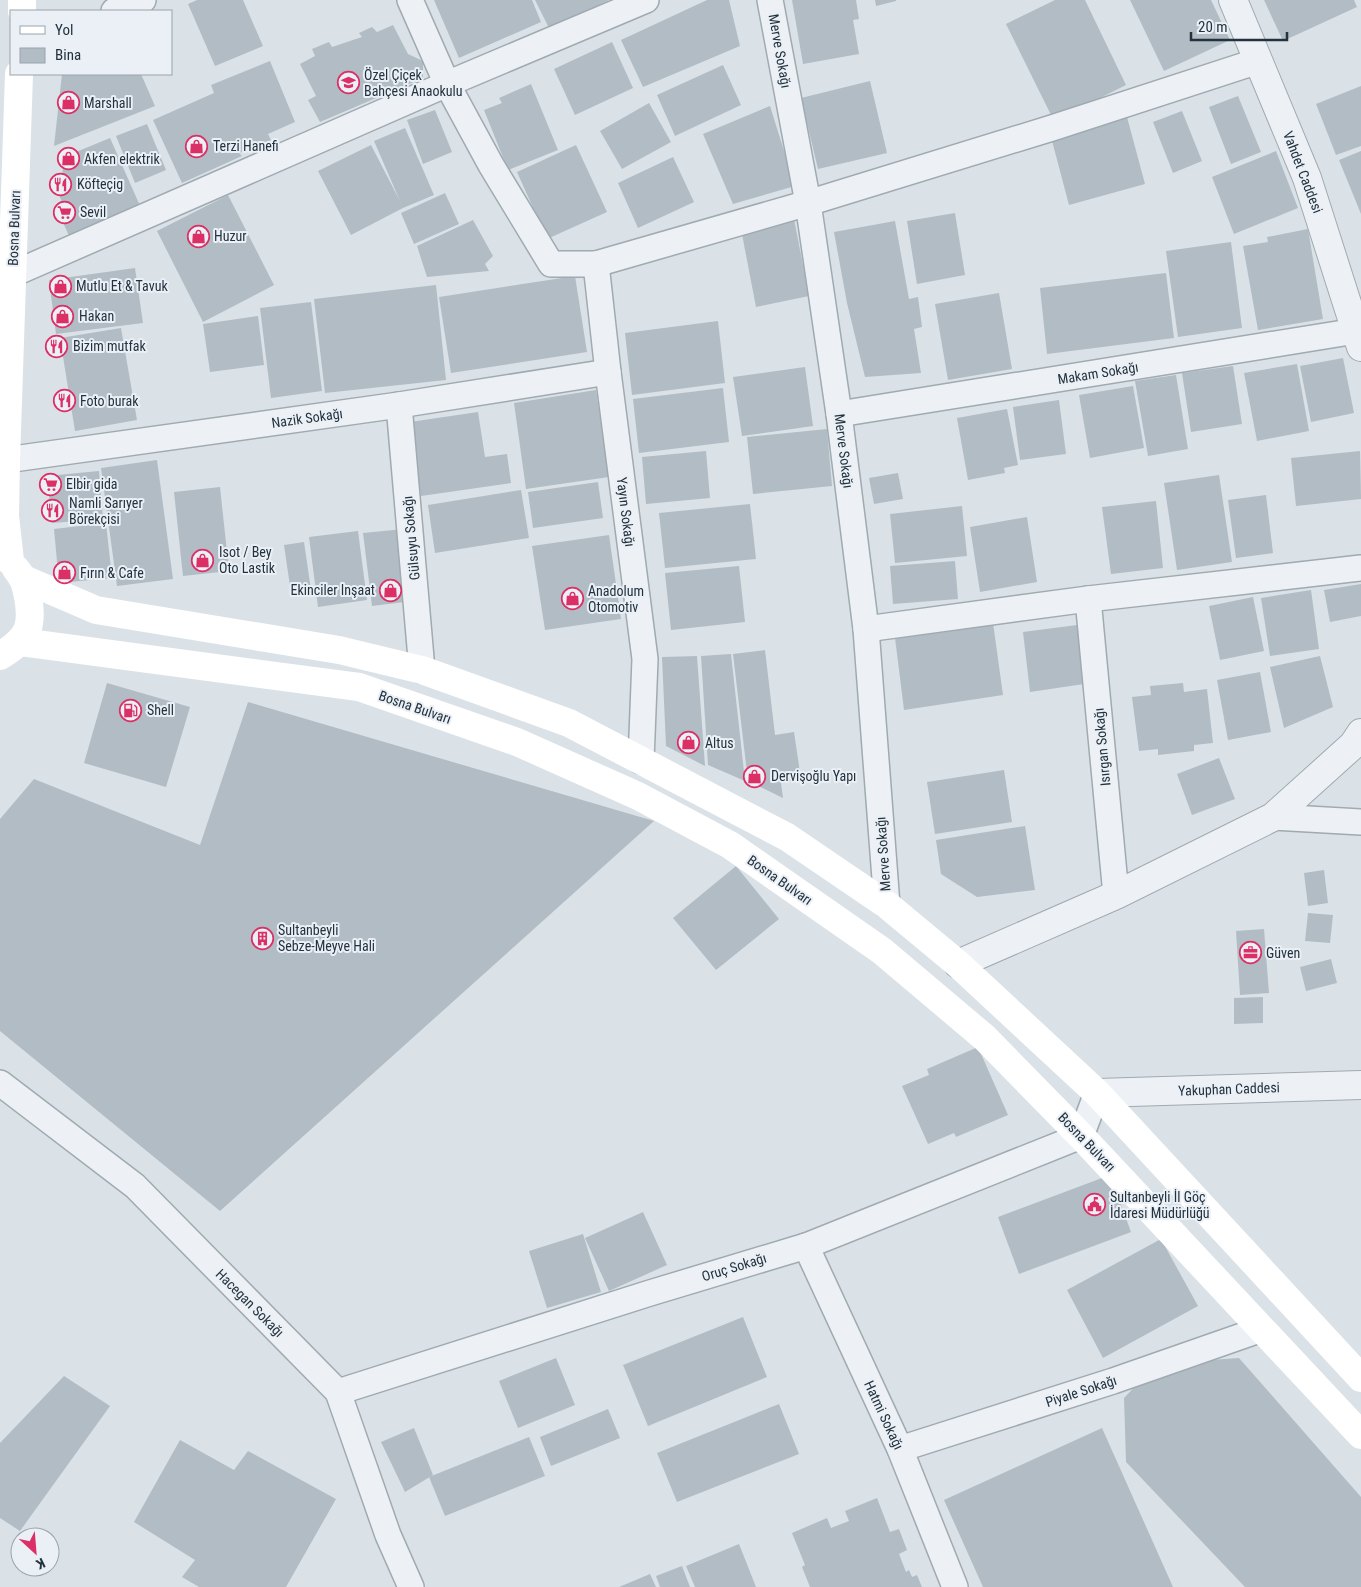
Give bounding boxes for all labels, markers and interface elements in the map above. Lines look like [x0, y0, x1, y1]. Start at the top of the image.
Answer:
legend [10, 10, 172, 75]
scale bar [1191, 10, 1287, 42]
street label: Merve Sokağı [766, 13, 794, 89]
text: 20 m [1198, 18, 1228, 36]
text: Yol [55, 21, 73, 39]
text: Bina [55, 46, 81, 64]
place label: Özel Çiçek Bahçesi Anaokulu [364, 67, 463, 99]
school or university icon: Özel Çiçek Bahçesi Anaokulu [336, 71, 360, 95]
shop icon: Marshall [56, 91, 80, 115]
place label: Marshall [84, 95, 132, 111]
street label: Vahdet Caddesi [1280, 129, 1326, 215]
shop icon: Terzi Hanefi [185, 134, 209, 158]
place label: Terzi Hanefi [213, 138, 279, 154]
shop icon: Akfen elektrik [56, 147, 80, 171]
place label: Akfen elektrik [84, 151, 160, 167]
restaurant icon: Köfteçig [49, 172, 73, 196]
place label: Köfteçig [77, 176, 123, 192]
street label: Bosna Bulvarı [5, 190, 23, 266]
supermarket icon: Sevil [52, 200, 76, 224]
place label: Sevil [80, 204, 106, 220]
shop icon: Huzur [186, 224, 210, 248]
place label: Huzur [214, 228, 247, 244]
shop icon: Mutlu Et & Tavuk [48, 274, 72, 298]
place label: Mutlu Et & Tavuk [76, 278, 168, 294]
shop icon: Hakan [51, 304, 75, 328]
place label: Hakan [79, 308, 114, 324]
restaurant icon: Bizim mutfak [45, 334, 69, 358]
place label: Bizim mutfak [73, 338, 147, 354]
street label: Makam Sokağı [1056, 359, 1140, 387]
restaurant icon: Foto burak [52, 389, 76, 413]
place label: Foto burak [80, 393, 139, 409]
street label: Nazik Sokağı [270, 405, 344, 431]
street label: Merve Sokağı [832, 413, 856, 489]
supermarket icon: Elbir gida [38, 472, 62, 496]
place label: Elbir gida [66, 476, 118, 492]
street label: Yayın Sokağı [614, 476, 638, 548]
place label: Namli Sarıyer Börekçisi [69, 495, 143, 527]
street label: Gülsuyu Sokağı [399, 495, 423, 581]
restaurant icon: Namli Sarıyer Börekçisi [41, 499, 65, 523]
place label: Isot / Bey Oto Lastik [219, 544, 276, 576]
shop icon: Isot / Bey Oto Lastik [191, 548, 215, 572]
shop icon: Fırın & Cafe [52, 561, 76, 585]
place label: Fırın & Cafe [80, 565, 144, 581]
shop icon: Ekinciler Inşaat [379, 578, 403, 602]
place label: Ekinciler Inşaat [291, 582, 375, 598]
place label: Anadolum Otomotiv [588, 583, 644, 615]
shop icon: Anadolum Otomotiv [560, 587, 584, 611]
street label: Bosna Bulvarı [377, 687, 453, 727]
fuel station icon: Shell [119, 698, 143, 722]
place label: Shell [147, 702, 174, 718]
street label: Isırgan Sokağı [1091, 707, 1113, 787]
shop icon: Altus [677, 731, 701, 755]
place label: Altus [705, 735, 734, 751]
shop icon: Dervişoğlu Yapı [743, 764, 767, 788]
place label: Dervişoğlu Yapı [771, 768, 856, 784]
street label: Merve Sokağı [872, 816, 894, 892]
street label: Bosna Bulvarı [744, 852, 816, 908]
place label: Sultanbeyli Sebze-Meyve Hali [278, 922, 375, 954]
building icon: Sultanbeyli Sebze-Meyve Hali [250, 926, 274, 950]
office icon: Güven [1238, 941, 1262, 965]
place label: Güven [1266, 945, 1300, 961]
street label: Yakuphan Caddesi [1178, 1079, 1280, 1099]
street label: Bosna Bulvarı [1055, 1109, 1119, 1175]
place label: Sultanbeyli İl Göç İdaresi Müdürlüğü [1110, 1189, 1210, 1221]
public building icon: Sultanbeyli İl Göç İdaresi Müdürlüğü [1082, 1193, 1106, 1217]
street label: Oruç Sokağı [700, 1250, 768, 1284]
street label: Hacegan Sokağı [213, 1266, 287, 1340]
street label: Piyale Sokağı [1043, 1372, 1119, 1410]
street label: Hatmi Sokağı [861, 1378, 907, 1452]
north arrow [10, 1527, 60, 1577]
text: K [33, 1555, 48, 1573]

